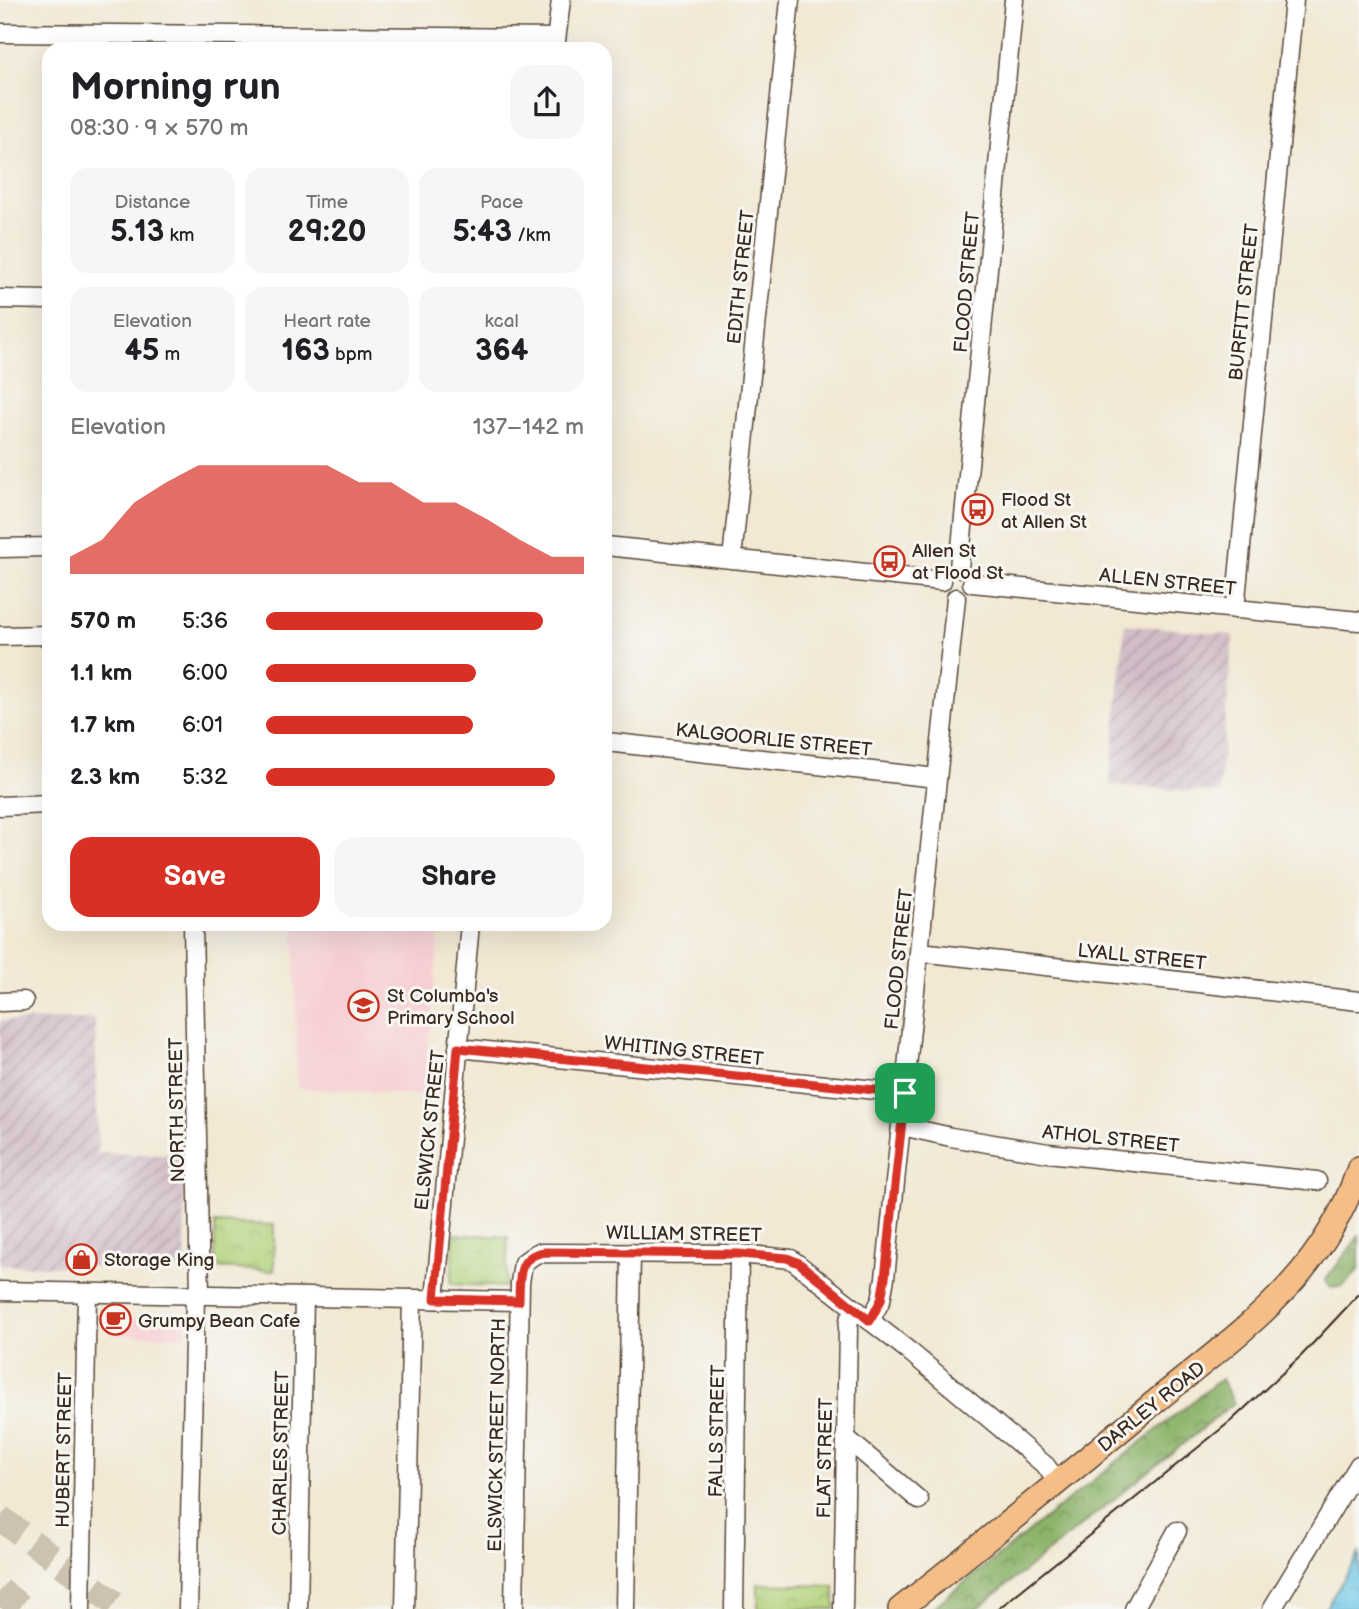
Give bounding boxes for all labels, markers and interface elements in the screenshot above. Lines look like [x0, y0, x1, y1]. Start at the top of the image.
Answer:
text: Morning run [70, 65, 281, 110]
button: share [510, 65, 584, 139]
text: 08:30 · 9 × 570 m [70, 114, 248, 142]
text: Distance [114, 191, 190, 214]
text: Time [306, 191, 348, 214]
text: Pace [480, 191, 523, 214]
street label: EDITH STREET [723, 208, 760, 345]
street label: FLOOD STREET [950, 210, 985, 354]
text: 5.13 [110, 214, 164, 250]
text: 29:20 [288, 214, 366, 250]
text: 5:43 [452, 214, 512, 250]
street label: BURFITT STREET [1225, 222, 1264, 382]
text: km [164, 224, 194, 247]
text: /km [512, 224, 551, 247]
text: Elevation [113, 310, 192, 333]
text: Heart rate [283, 310, 371, 333]
text: kcal [485, 310, 519, 333]
text: 45 [124, 333, 159, 369]
text: 163 [282, 333, 330, 369]
text: 364 [475, 333, 528, 369]
text: m [159, 343, 180, 366]
text: bpm [330, 343, 372, 366]
text: Elevation [70, 413, 166, 441]
text: 137–142 m [473, 413, 584, 441]
place label: Flood St at Allen St [1001, 489, 1087, 534]
bus stop icon: Flood St at Allen St [961, 493, 995, 527]
place label: Allen St at Flood St [912, 540, 1004, 585]
bus stop icon: Allen St at Flood St [872, 544, 906, 578]
street label: ALLEN STREET [1098, 564, 1238, 601]
text: 570 m [70, 607, 136, 635]
text: 5:36 [182, 607, 228, 635]
text: 1.1 km [70, 659, 132, 687]
text: 6:00 [182, 659, 228, 687]
text: 1.7 km [70, 711, 135, 739]
text: 6:01 [182, 711, 223, 739]
street label: KALGOORLIE STREET [674, 719, 874, 762]
text: 2.3 km [70, 763, 140, 791]
text: 5:32 [182, 763, 228, 791]
button: Save [70, 837, 320, 917]
button: Share [334, 837, 584, 917]
street label: FLOOD STREET [881, 887, 918, 1031]
street label: LYALL STREET [1076, 939, 1208, 976]
place label: St Columba's Primary School [387, 985, 515, 1030]
school or university icon: St Columba's Primary School [347, 989, 381, 1023]
street label: WHITING STREET [603, 1032, 765, 1071]
street label: NORTH STREET [165, 1037, 190, 1183]
street label: ELSWICK STREET [411, 1048, 450, 1212]
pin [875, 1063, 935, 1123]
icon: arrive [886, 1074, 924, 1112]
street label: ATHOL STREET [1041, 1121, 1181, 1158]
street label: WILLIAM STREET [606, 1222, 763, 1247]
shop icon: Storage King [64, 1242, 98, 1276]
place label: Storage King [104, 1249, 215, 1272]
cafe icon: Grumpy Bean Cafe [98, 1303, 132, 1337]
place label: Grumpy Bean Cafe [138, 1310, 300, 1333]
street label: ELSWICK STREET NORTH [484, 1318, 511, 1552]
street label: DARLEY ROAD [1094, 1357, 1210, 1457]
street label: FALLS STREET [705, 1364, 730, 1498]
street label: CHARLES STREET [269, 1370, 294, 1536]
street label: HUBERT STREET [52, 1371, 77, 1528]
street label: FLAT STREET [813, 1397, 838, 1519]

